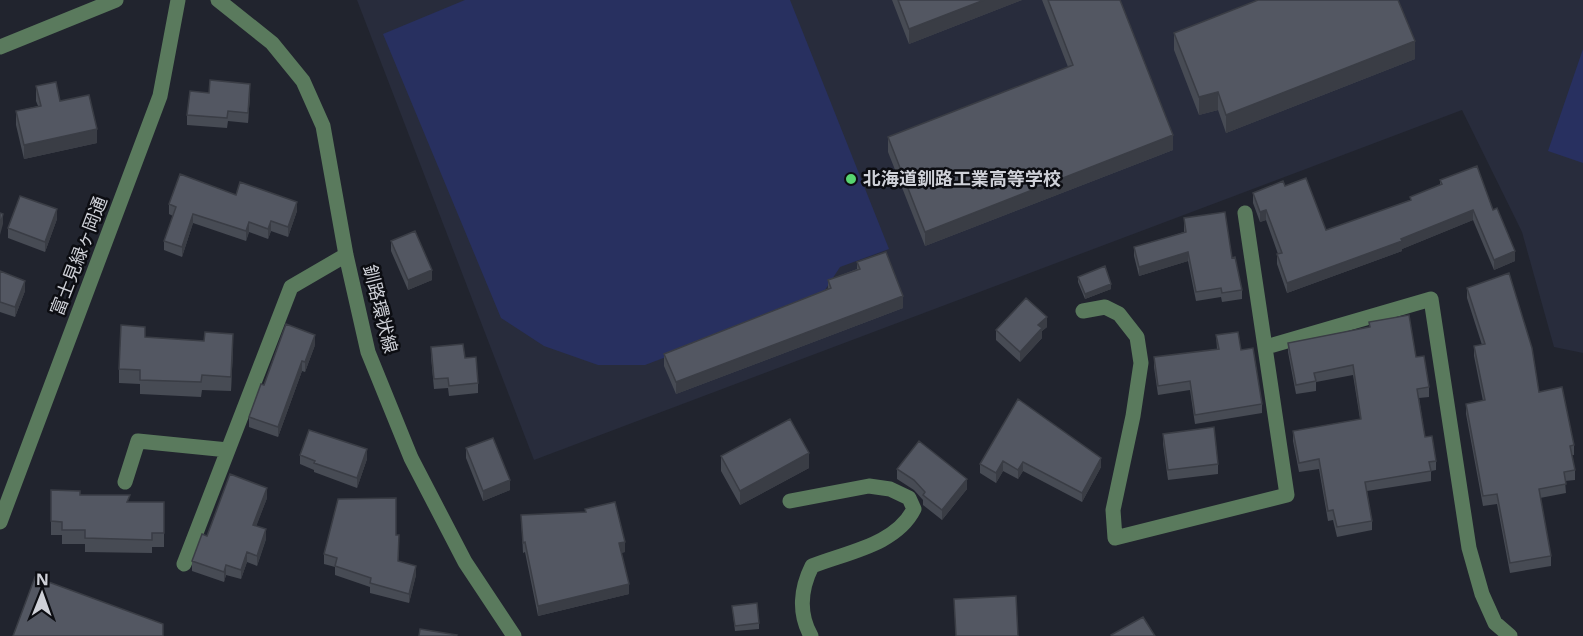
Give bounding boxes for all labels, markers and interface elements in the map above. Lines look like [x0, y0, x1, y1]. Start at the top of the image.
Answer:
place label: 北海道釧路工業高等学校 [863, 166, 1061, 190]
marker: 北海道釧路工業高等学校 [844, 172, 858, 186]
street label: 富士見緑ヶ岡通 [44, 193, 112, 319]
street label: 釧路環状線 [358, 262, 404, 355]
north arrow [12, 564, 72, 624]
text: N [36, 568, 49, 590]

